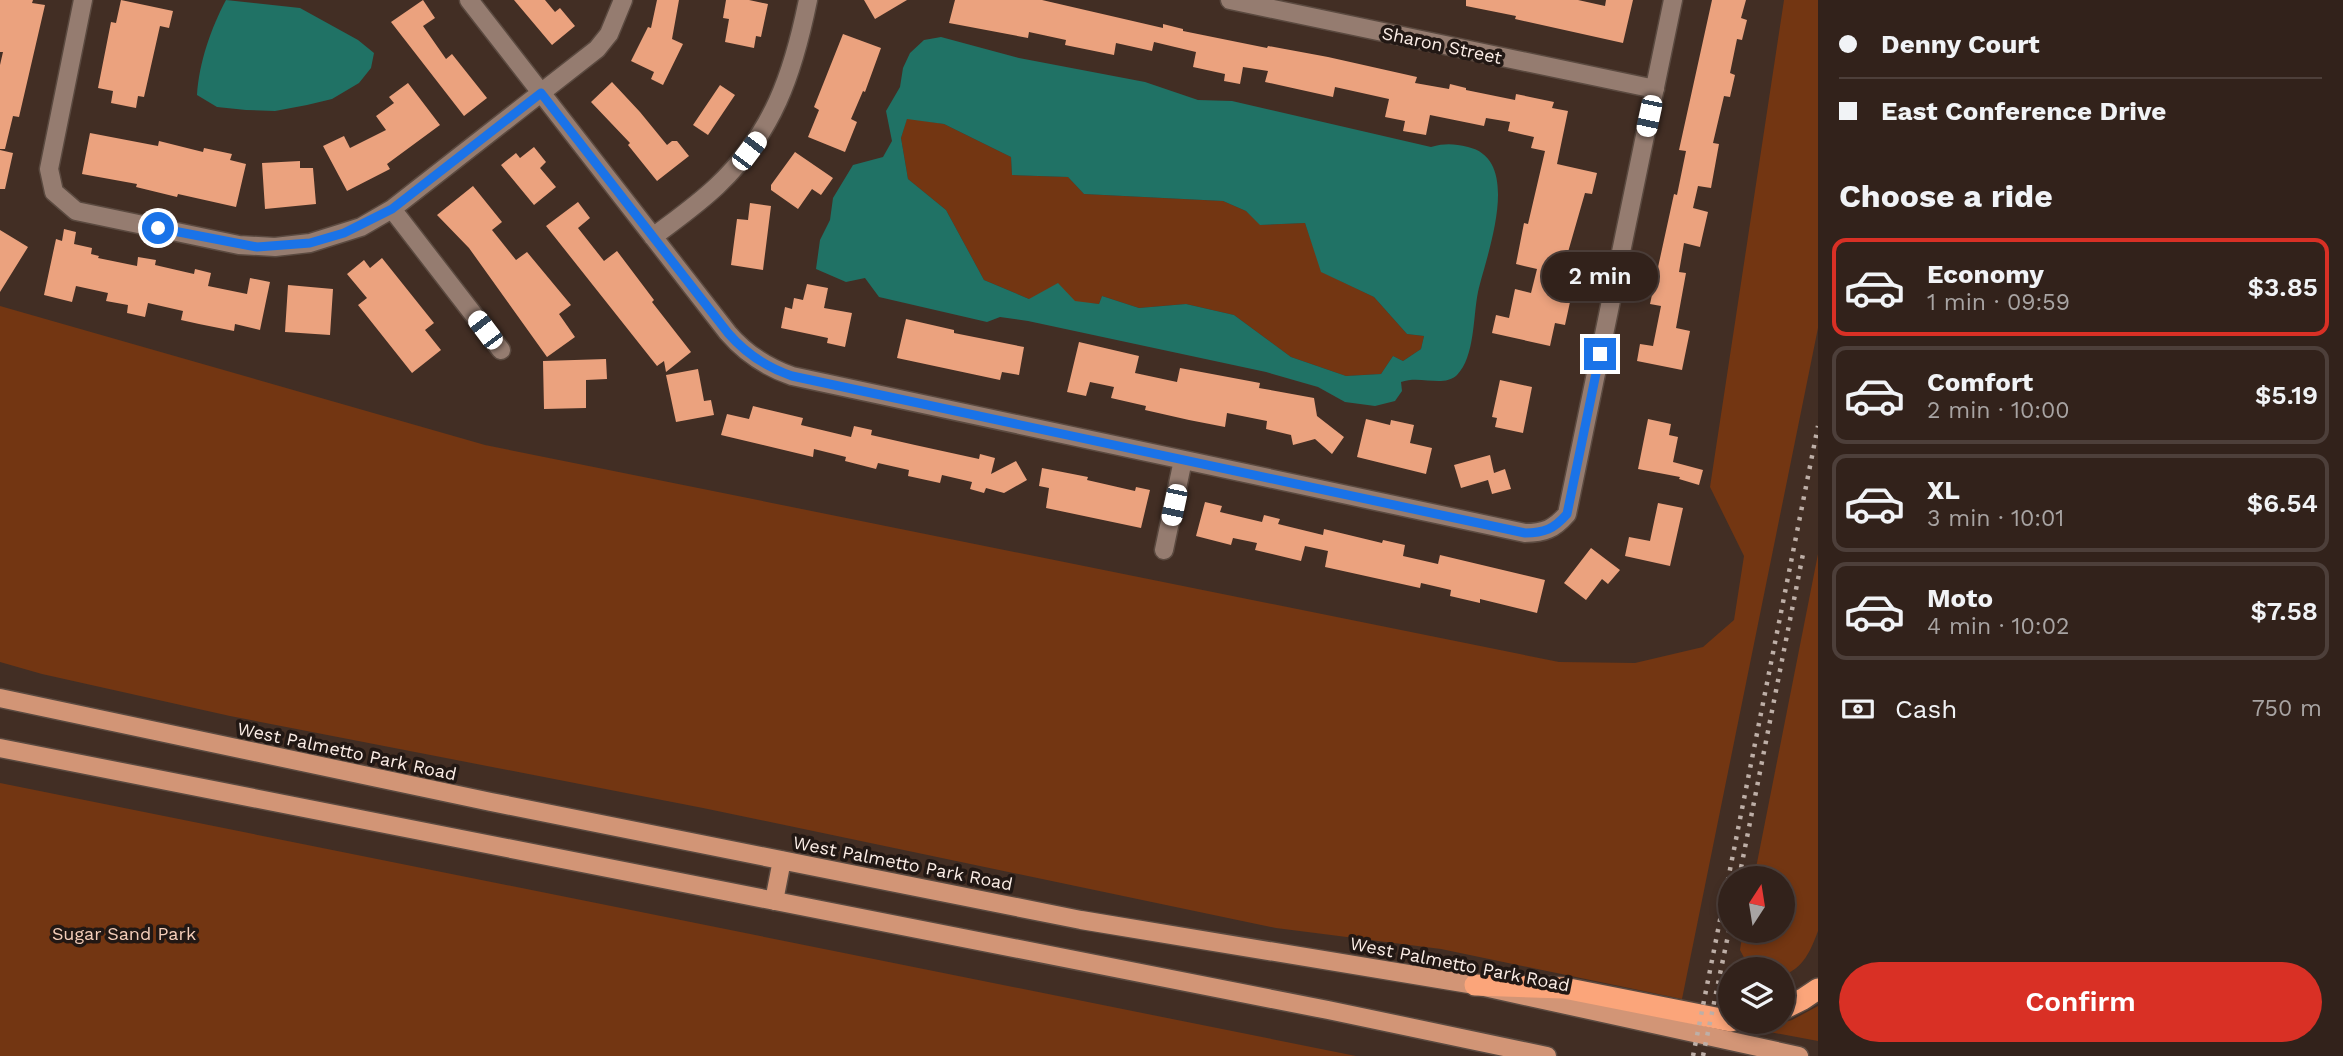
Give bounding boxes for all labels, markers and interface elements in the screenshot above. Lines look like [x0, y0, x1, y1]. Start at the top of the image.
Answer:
street label: Sharon Street [1380, 22, 1504, 68]
text: Denny Court [1881, 29, 2040, 59]
car [1635, 93, 1664, 139]
text: East Conference Drive [1881, 96, 2166, 126]
car [728, 128, 771, 174]
text: Choose a ride [1839, 177, 2053, 215]
route start [142, 212, 174, 244]
callout: 2 min [1542, 252, 1658, 302]
icon: car [1843, 256, 1906, 319]
text: Economy [1927, 259, 2044, 289]
text: 2 min [1568, 263, 1632, 290]
text: $3.85 [2248, 272, 2318, 302]
text: 1 min · 09:59 [1927, 289, 2070, 316]
car [464, 307, 507, 353]
route end [1584, 338, 1616, 370]
icon: car [1843, 364, 1906, 427]
text: Comfort [1927, 367, 2033, 397]
text: $5.19 [2255, 380, 2318, 410]
text: 2 min · 10:00 [1927, 397, 2070, 424]
icon: car [1843, 472, 1906, 535]
text: XL [1927, 475, 1960, 505]
car [1160, 482, 1189, 528]
text: $6.54 [2247, 488, 2318, 518]
text: 3 min · 10:01 [1927, 505, 2064, 532]
icon: car [1843, 580, 1906, 643]
text: Moto [1927, 583, 1993, 613]
text: $7.58 [2250, 596, 2318, 626]
text: 4 min · 10:02 [1927, 613, 2069, 640]
icon: cash [1839, 690, 1877, 728]
text: Cash [1895, 694, 1957, 724]
text: 750 m [2252, 695, 2322, 722]
street label: West Palmetto Park Road [236, 718, 458, 784]
street label: West Palmetto Park Road [791, 831, 1015, 895]
north arrow [1718, 866, 1796, 943]
map controls [1718, 866, 1795, 1034]
park label: Sugar Sand Park [52, 923, 196, 944]
street label: West Palmetto Park Road [1348, 932, 1572, 996]
button: layers [1718, 957, 1795, 1034]
button: Confirm [1839, 962, 2322, 1042]

